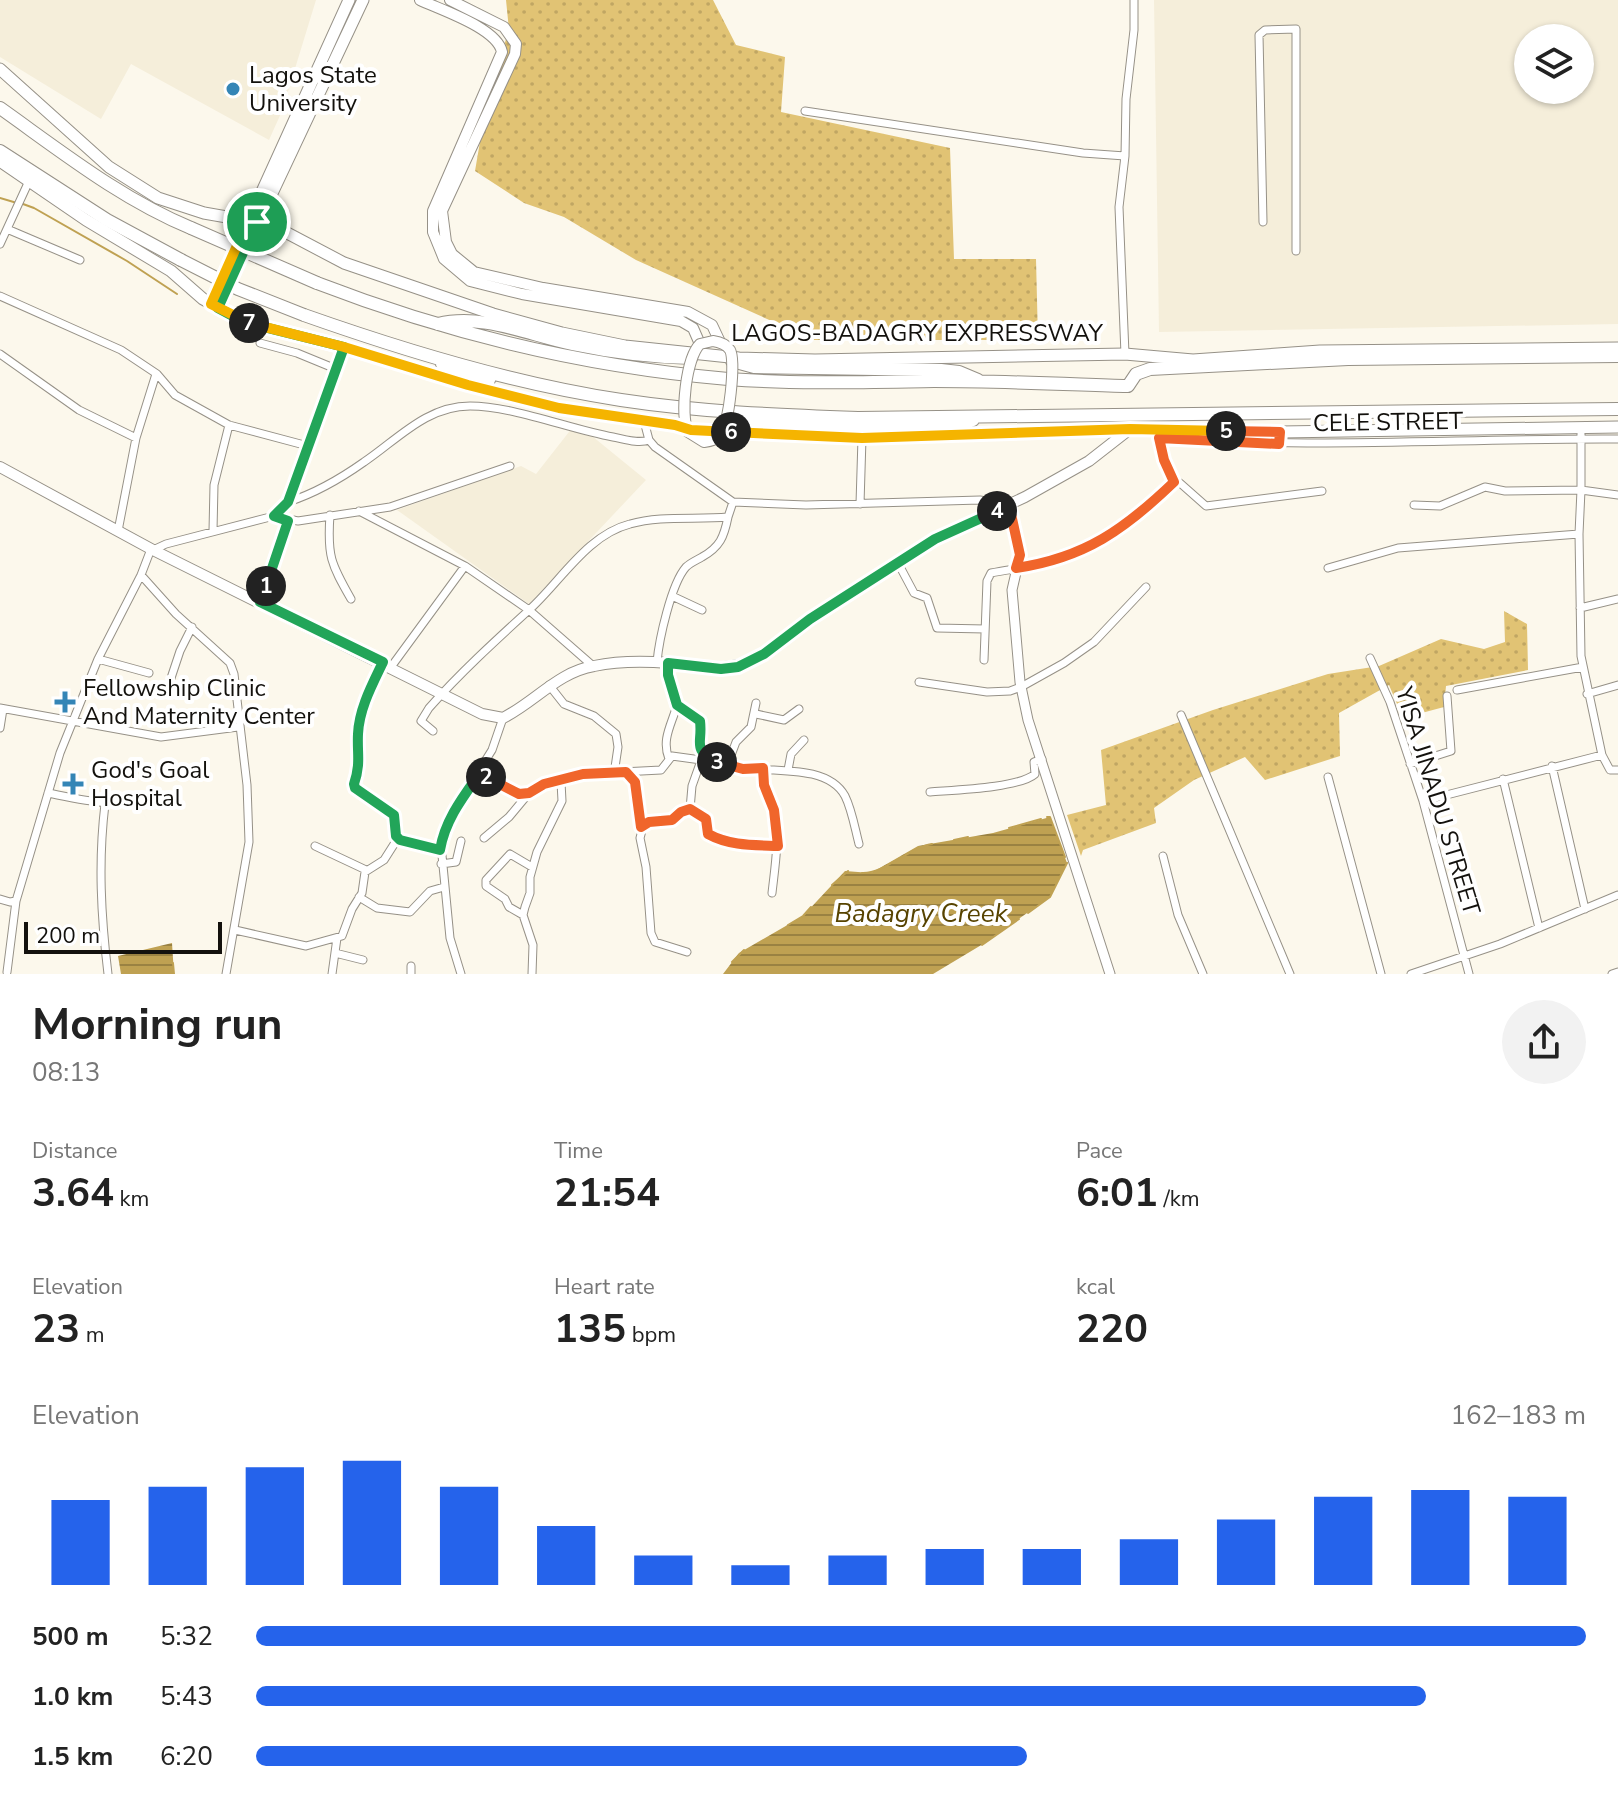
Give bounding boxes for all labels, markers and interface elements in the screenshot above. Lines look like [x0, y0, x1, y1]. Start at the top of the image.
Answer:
map controls [1514, 24, 1594, 104]
button: layers [1514, 24, 1594, 104]
place label: Lagos State University [249, 59, 377, 119]
marker: Lagos State University [224, 80, 242, 98]
pin [223, 188, 291, 256]
icon: arrive [235, 200, 279, 244]
pin: 7 [229, 303, 269, 343]
text: 7 [242, 308, 256, 338]
street label: LAGOS-BADAGRY EXPRESSWAY [731, 317, 1103, 349]
street label: CELE STREET [1313, 405, 1464, 439]
pin: 5 [1206, 411, 1246, 451]
pin: 6 [711, 412, 751, 452]
text: 5 [1219, 416, 1233, 446]
text: 6 [724, 417, 738, 447]
pin: 4 [977, 491, 1017, 531]
text: 4 [990, 496, 1004, 526]
pin: 1 [246, 566, 286, 606]
text: 1 [259, 571, 273, 601]
place label: Fellowship Clinic And Maternity Center [83, 672, 315, 732]
street label: YISA JINADU STREET [1388, 682, 1488, 919]
marker: Fellowship Clinic And Maternity Center [54, 691, 76, 713]
pin: 3 [697, 742, 737, 782]
text: 3 [710, 747, 724, 777]
place label: God's Goal Hospital [91, 754, 209, 814]
pin: 2 [466, 757, 506, 797]
text: 2 [479, 762, 493, 792]
marker: God's Goal Hospital [62, 773, 84, 795]
water label: Badagry Creek [835, 896, 1008, 931]
scale bar [24, 918, 222, 954]
text: 200 m [36, 921, 100, 951]
text: Morning run [32, 995, 282, 1055]
button: share [1502, 1000, 1586, 1084]
text: 08:13 [32, 1055, 100, 1090]
text: Distance [32, 1136, 117, 1166]
text: Time [554, 1136, 603, 1166]
text: Pace [1076, 1136, 1123, 1166]
text: 3.64 [32, 1166, 114, 1220]
text: 21:54 [554, 1166, 660, 1220]
text: 6:01 [1076, 1166, 1158, 1220]
text: km [114, 1184, 149, 1214]
text: /km [1158, 1184, 1200, 1214]
text: Elevation [32, 1272, 123, 1302]
text: Heart rate [554, 1272, 655, 1302]
text: kcal [1076, 1272, 1115, 1302]
text: 23 [32, 1302, 80, 1356]
text: 135 [554, 1302, 626, 1356]
text: 220 [1076, 1302, 1148, 1356]
text: m [80, 1320, 105, 1350]
text: bpm [626, 1320, 676, 1350]
text: Elevation [32, 1398, 140, 1433]
text: 162–183 m [1450, 1398, 1586, 1433]
text: 500 m [32, 1619, 109, 1654]
text: 5:32 [160, 1619, 213, 1654]
text: 1.0 km [32, 1679, 113, 1714]
text: 5:43 [160, 1679, 213, 1714]
text: 1.5 km [32, 1739, 113, 1774]
text: 6:20 [160, 1739, 213, 1774]

